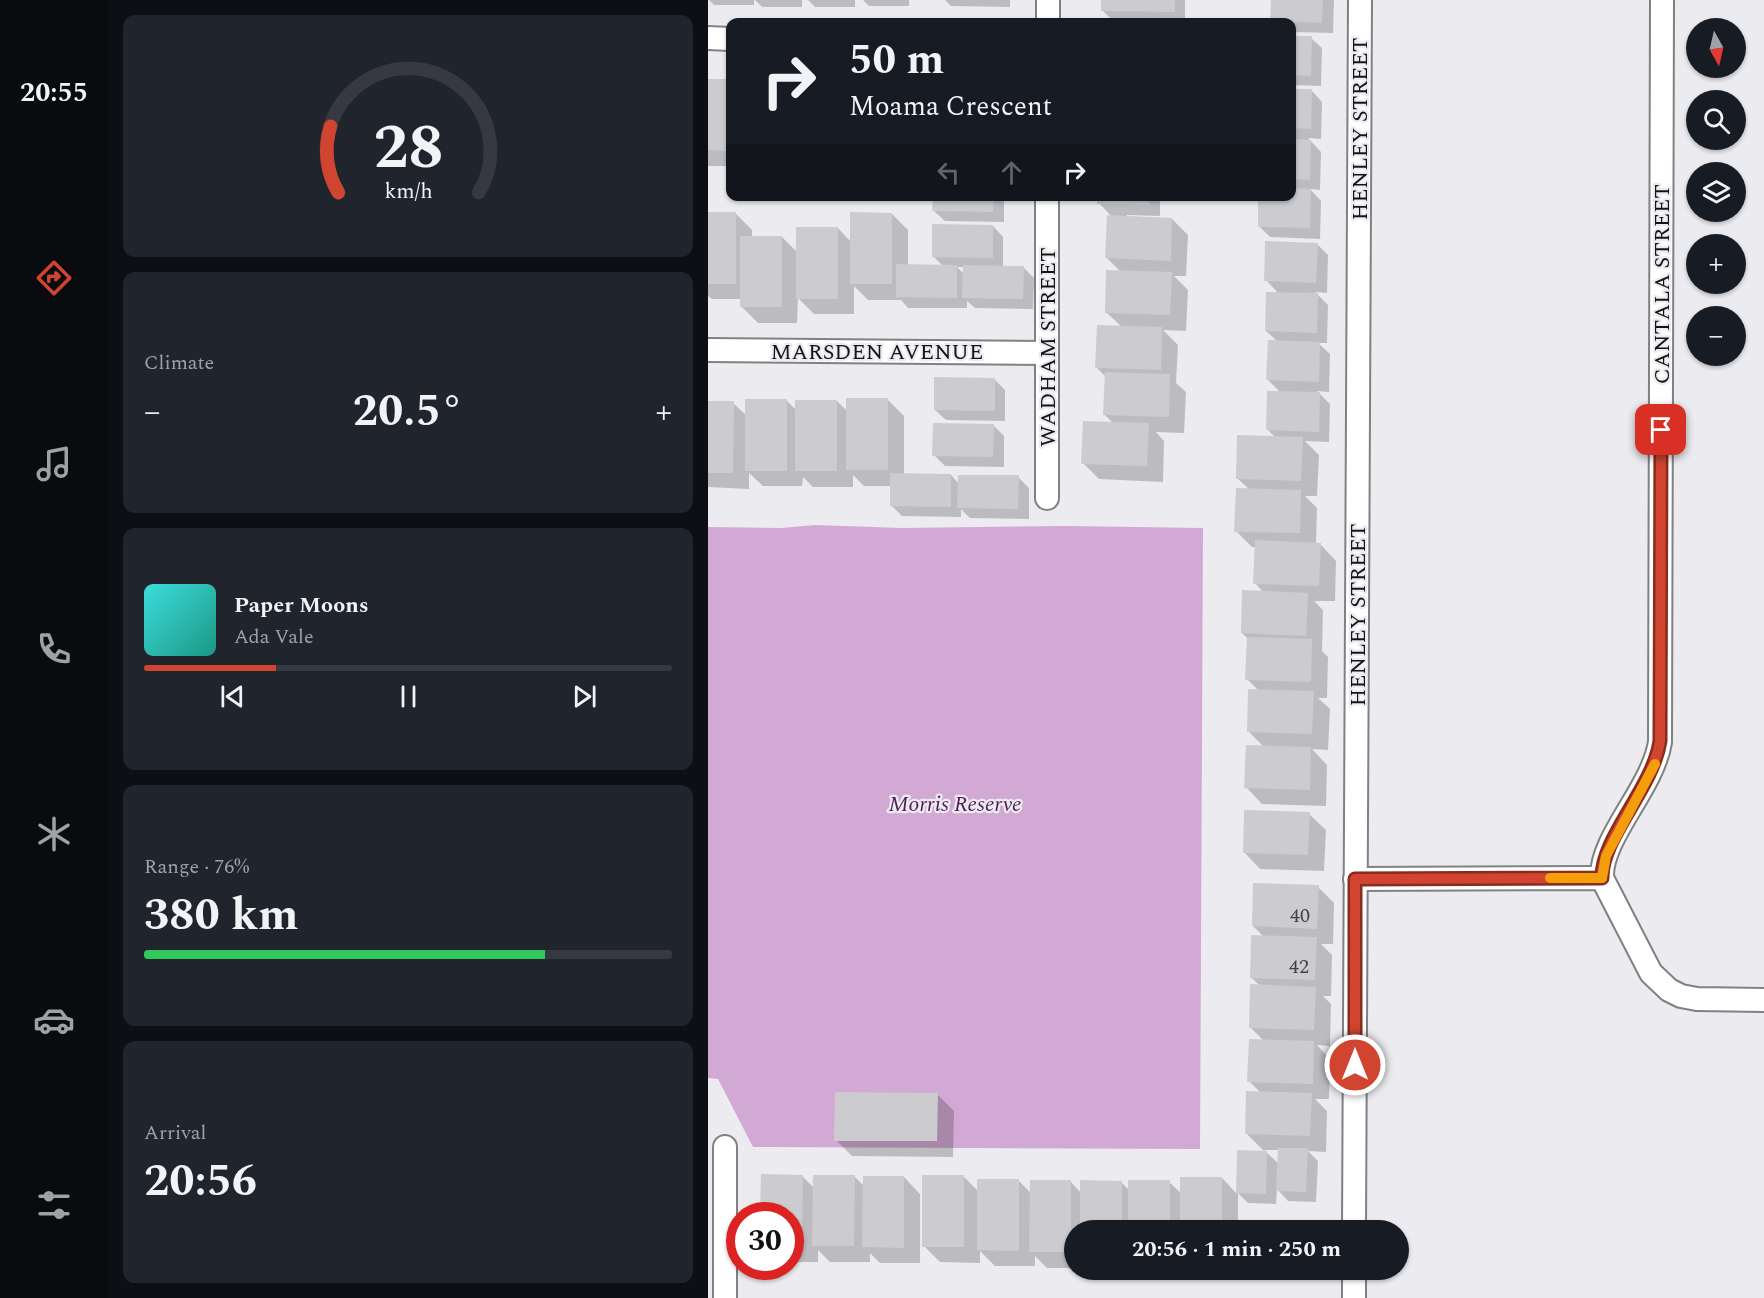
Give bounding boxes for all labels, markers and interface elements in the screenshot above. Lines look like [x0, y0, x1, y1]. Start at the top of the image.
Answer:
north arrow [1686, 18, 1746, 78]
map controls [1686, 18, 1746, 366]
text: 50 m [849, 29, 944, 92]
street label: HENLEY STREET [1344, 37, 1377, 221]
icon: right [750, 42, 828, 120]
text: 20:55 [20, 72, 88, 114]
text: Moama Crescent [849, 86, 1052, 128]
button: search [1686, 90, 1746, 150]
text: 28 [373, 101, 443, 196]
icon: left [932, 156, 965, 189]
icon: ahead [995, 156, 1028, 189]
icon: right [1058, 156, 1091, 189]
button: layers [1686, 162, 1746, 222]
text: km/h [384, 175, 432, 208]
street label: CANTALA STREET [1646, 184, 1679, 384]
button: + [1686, 234, 1746, 294]
street label: WADHAM STREET [1032, 247, 1065, 447]
icon: directions [33, 257, 75, 299]
button: − [1686, 306, 1746, 366]
street label: MARSDEN AVENUE [771, 336, 983, 369]
text: Climate [144, 348, 214, 378]
text: 20.5° [353, 377, 463, 446]
text: − [144, 387, 161, 437]
text: + [655, 387, 672, 437]
pin [1635, 404, 1686, 455]
icon: arrive [1644, 413, 1677, 446]
icon: music [33, 443, 75, 485]
street label: HENLEY STREET [1342, 523, 1375, 707]
text: Paper Moons [234, 589, 369, 622]
text: Ada Vale [234, 622, 314, 652]
icon: phone [33, 628, 75, 670]
icon: previous [216, 680, 249, 713]
icon: pause [392, 680, 425, 713]
icon: next [568, 680, 601, 713]
park label: Morris Reserve [888, 788, 1022, 821]
icon: climate [33, 813, 75, 855]
text: Range · 76% [144, 852, 249, 882]
text: 380 km [144, 881, 299, 950]
house number: 40 [1290, 901, 1310, 931]
house number: 42 [1289, 952, 1309, 982]
icon: car [33, 999, 75, 1041]
position arrow [1323, 1033, 1387, 1097]
text: Arrival [144, 1118, 206, 1148]
text: 20:56 [144, 1147, 257, 1216]
icon: filters [33, 1184, 75, 1226]
speed limit sign: 30 [726, 1202, 804, 1280]
text: 20:56 · 1 min · 250 m [1132, 1233, 1341, 1266]

